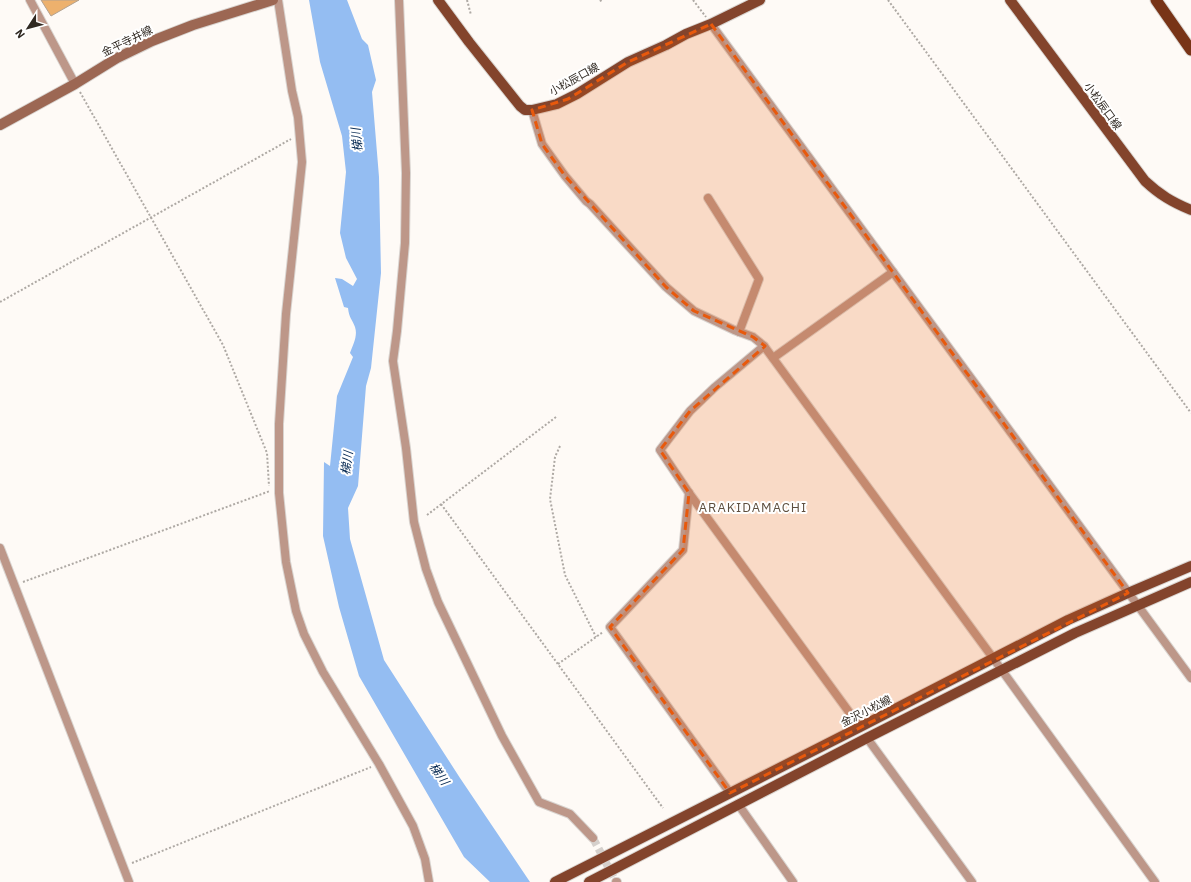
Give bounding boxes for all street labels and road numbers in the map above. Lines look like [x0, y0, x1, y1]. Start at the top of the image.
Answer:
street label: 金平寺井線 [99, 23, 155, 59]
street label: 小松辰口線 [547, 60, 601, 98]
street label: 小松辰口線 [1081, 80, 1125, 132]
street label: 金沢小松線 [838, 692, 894, 730]

